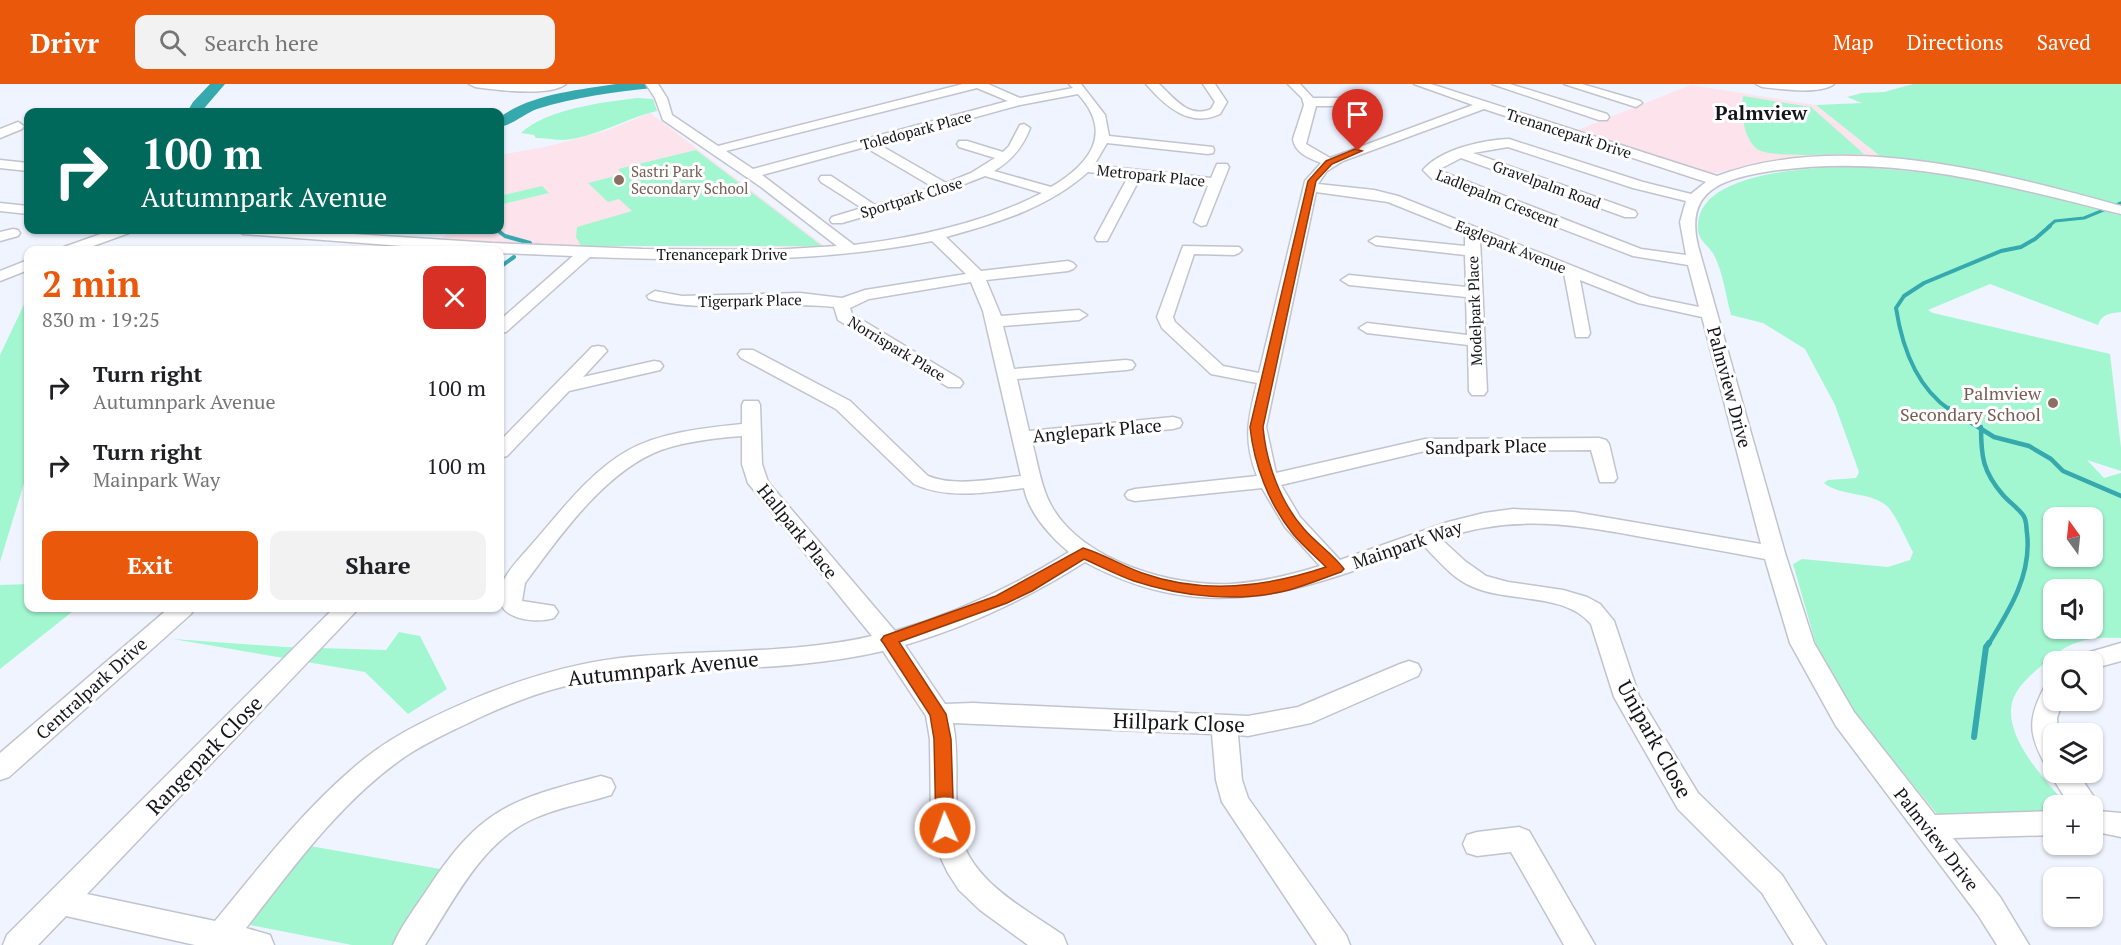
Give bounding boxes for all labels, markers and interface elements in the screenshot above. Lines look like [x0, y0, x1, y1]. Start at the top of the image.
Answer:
search box [135, 15, 555, 69]
text: Drivr [30, 24, 99, 61]
icon: search [156, 26, 189, 59]
text: Search here [204, 28, 319, 57]
text: Map [1833, 28, 1874, 56]
text: Directions [1907, 28, 2004, 56]
text: Saved [2037, 28, 2091, 56]
pin [1332, 89, 1383, 151]
icon: arrive [1341, 98, 1374, 131]
district label: Palmview [1715, 99, 1808, 126]
street label: Trenancepark Drive [1504, 103, 1634, 163]
street label: Toledopark Place [858, 106, 974, 154]
text: 100 m [141, 125, 262, 181]
icon: right [42, 132, 120, 210]
street label: Gravelpalm Road [1490, 155, 1604, 213]
street label: Metropark Place [1096, 159, 1206, 191]
place label: Sastri Park Secondary School [631, 161, 749, 198]
street label: Ladlepalm Crescent [1433, 164, 1563, 232]
street label: Sportpark Close [857, 172, 965, 222]
marker: Sastri Park Secondary School [612, 173, 626, 187]
text: Autumnpark Avenue [141, 179, 387, 215]
street label: Eaglepark Avenue [1452, 215, 1570, 277]
street label: Trenancepark Drive [657, 244, 787, 264]
street label: Modelpark Place [1462, 256, 1486, 366]
text: 2 min [42, 260, 140, 307]
button: close [423, 266, 486, 329]
street label: Tigerpark Place [698, 289, 802, 311]
text: 830 m · 19:25 [42, 306, 160, 333]
street label: Norrispark Place [845, 311, 949, 385]
street label: Palmview Drive [1702, 324, 1758, 450]
text: Turn right [93, 359, 202, 388]
icon: right [42, 371, 75, 404]
text: 100 m [426, 373, 486, 402]
place label: Palmview Secondary School [1900, 381, 2042, 426]
text: Autumnpark Avenue [93, 388, 276, 415]
marker: Palmview Secondary School [2046, 396, 2060, 410]
street label: Anglepark Place [1032, 412, 1162, 448]
street label: Sandpark Place [1425, 433, 1547, 459]
text: Turn right [93, 437, 202, 466]
icon: right [42, 449, 75, 482]
text: 100 m [426, 451, 486, 480]
text: Mainpark Way [93, 466, 220, 493]
street label: Hallpark Place [752, 479, 844, 583]
north arrow [2043, 507, 2103, 567]
map controls [2043, 507, 2103, 927]
street label: Mainpark Way [1349, 514, 1466, 574]
button: Exit [42, 531, 258, 600]
button: Share [270, 531, 486, 600]
button: sound [2043, 579, 2103, 639]
street label: Centralpark Drive [30, 632, 152, 744]
street label: Autumnpark Avenue [566, 644, 760, 692]
button: search [2043, 651, 2103, 711]
street label: Unipark Close [1611, 675, 1699, 803]
street label: Rangepark Close [140, 689, 268, 821]
street label: Hillpark Close [1113, 706, 1245, 738]
button: layers [2043, 723, 2103, 783]
street label: Palmview Drive [1889, 782, 1985, 896]
button: + [2043, 795, 2103, 855]
position arrow [913, 796, 977, 860]
button: − [2043, 867, 2103, 927]

